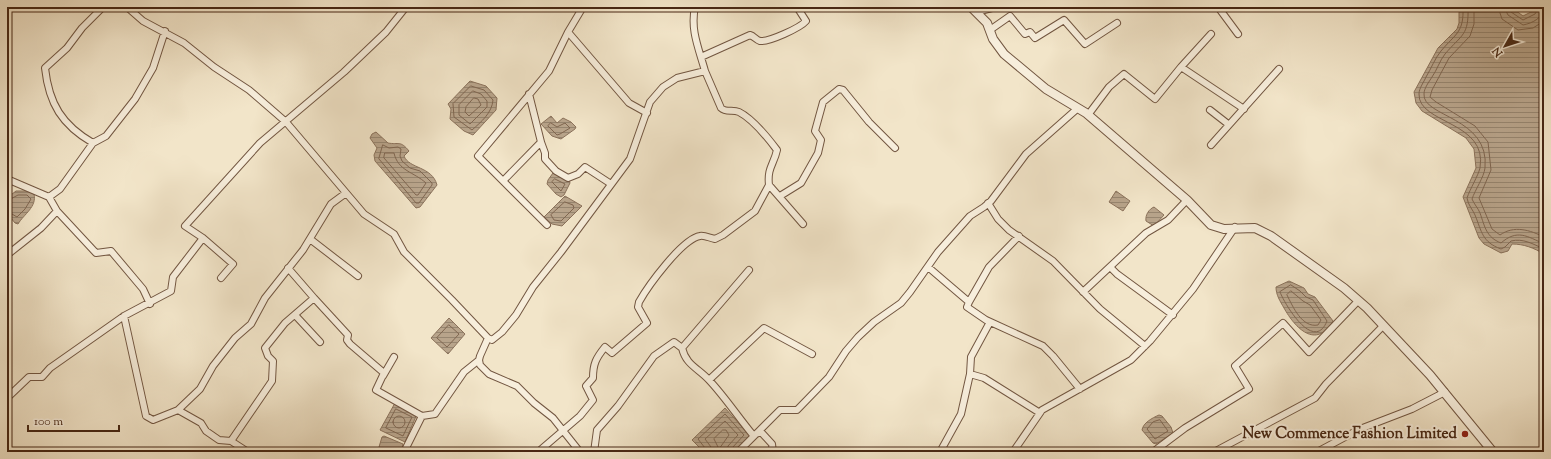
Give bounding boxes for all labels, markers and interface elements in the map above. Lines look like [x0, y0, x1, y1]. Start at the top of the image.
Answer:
north arrow [1485, 26, 1525, 66]
text: N [1489, 43, 1508, 61]
scale bar [28, 407, 119, 433]
text: 100 m [34, 413, 63, 431]
place label: New Commence Fashion Limited [1242, 424, 1458, 445]
marker: New Commence Fashion Limited [1460, 429, 1470, 439]

